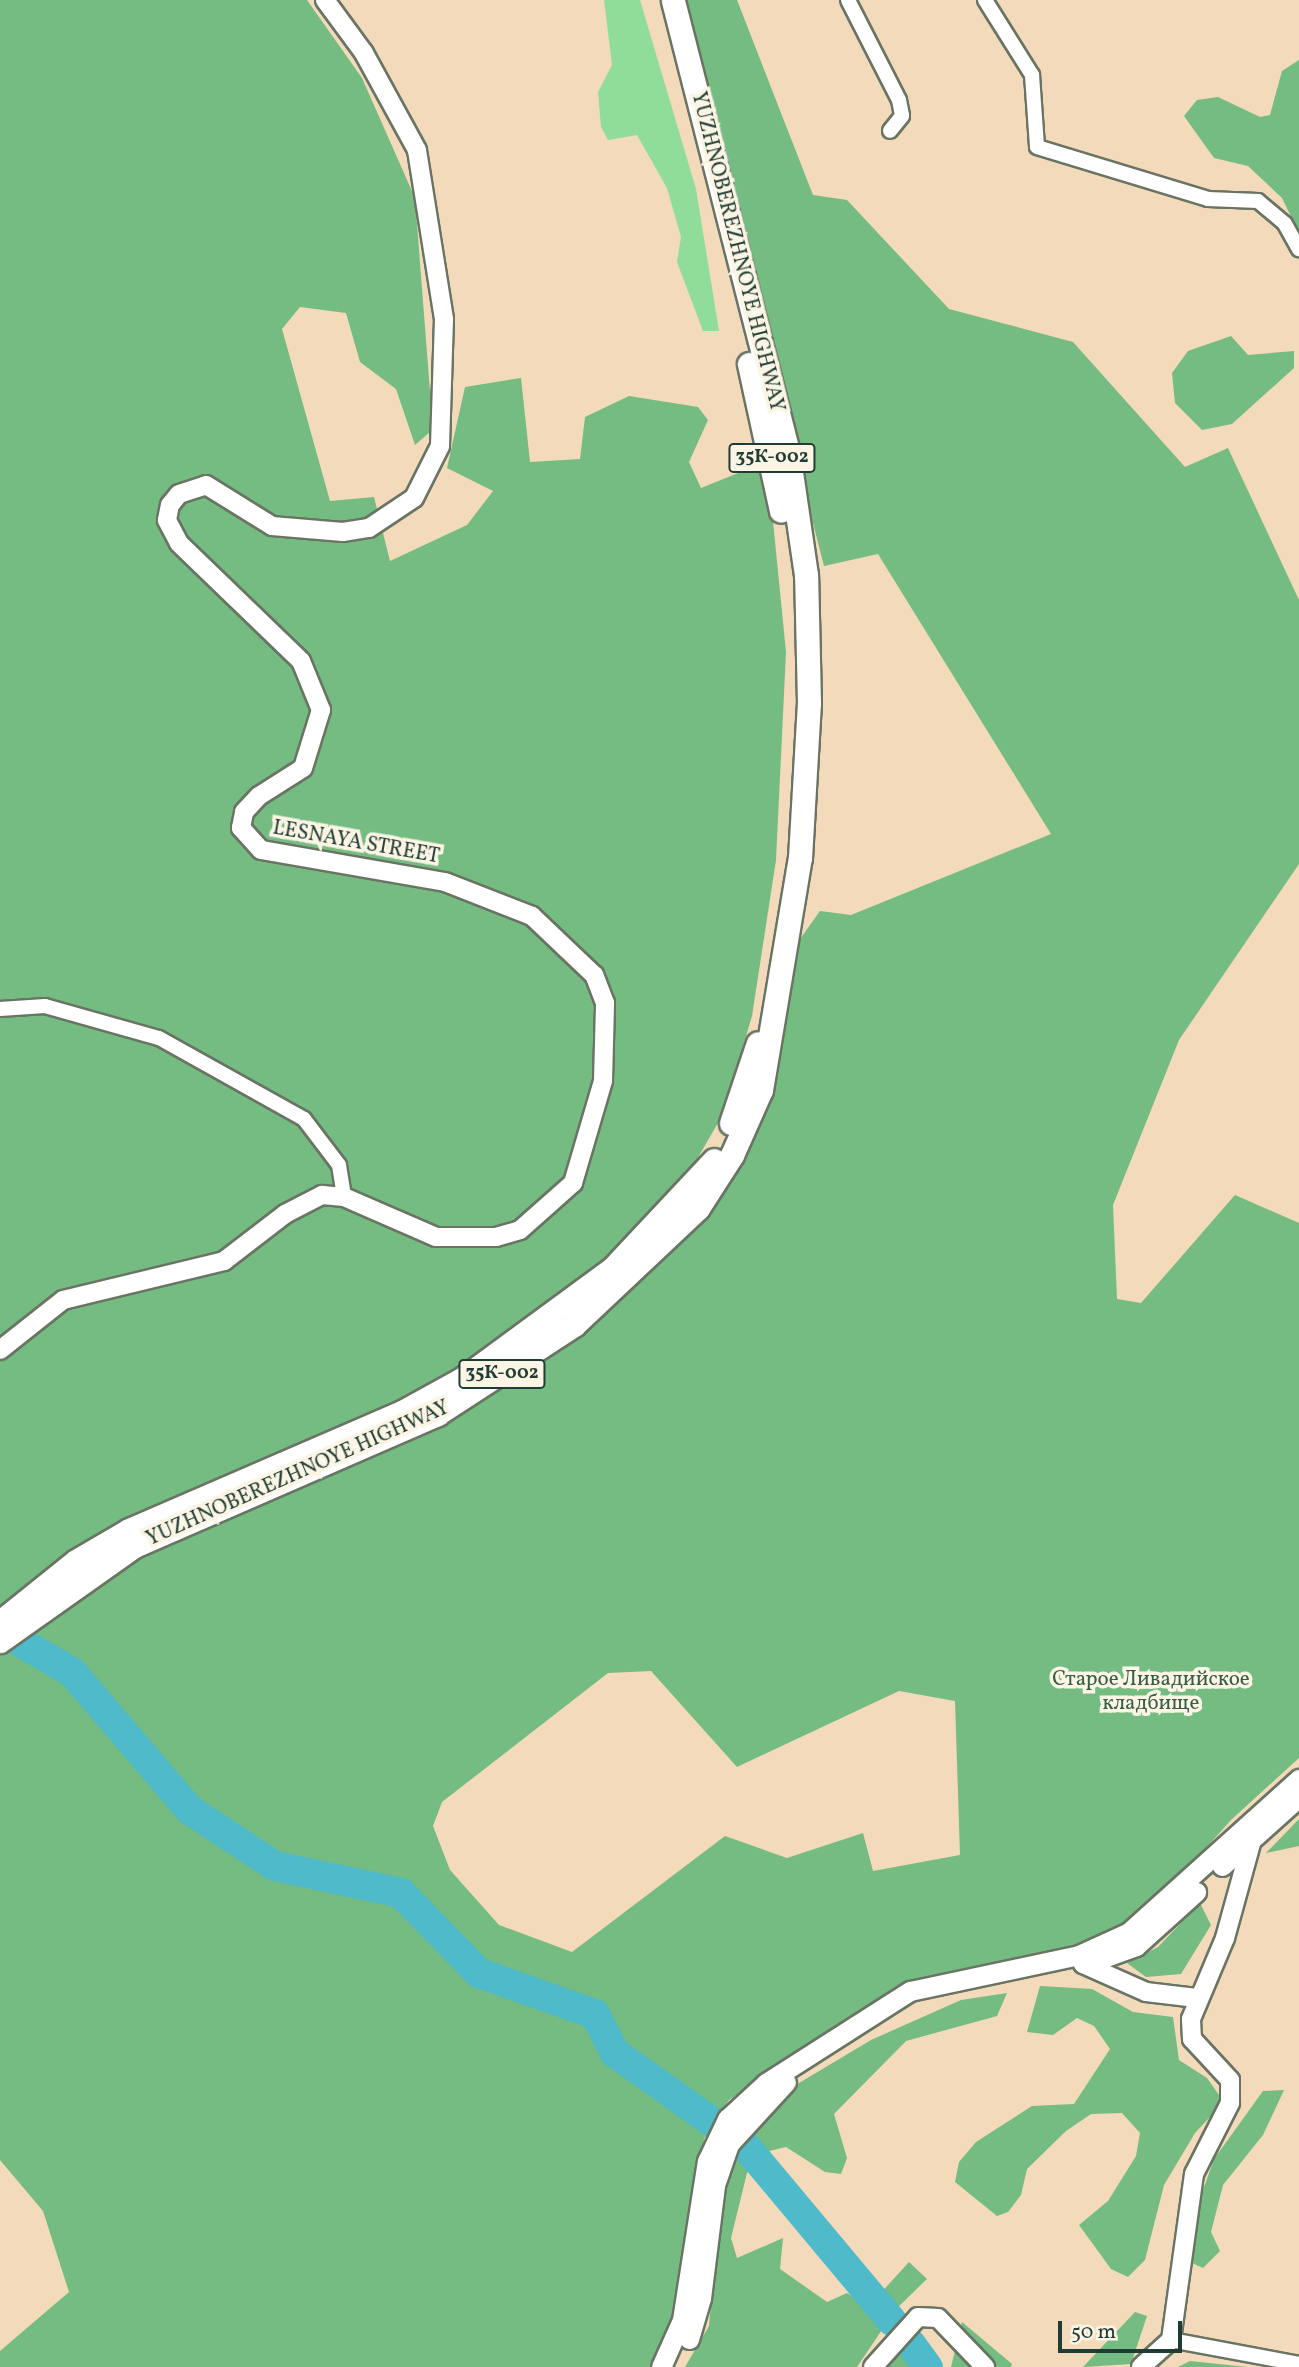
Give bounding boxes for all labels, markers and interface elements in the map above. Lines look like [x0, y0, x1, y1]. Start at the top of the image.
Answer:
street label: YUZHNOBEREZHNOYE HIGHWAY [685, 89, 789, 415]
road number: 35К-002 [728, 442, 816, 474]
street label: LESNAYA STREET [271, 816, 441, 870]
road number: 35К-002 [458, 1358, 546, 1390]
street label: YUZHNOBEREZHNOYE HIGHWAY [142, 1396, 454, 1552]
park label: Старое Ливадийское кладбище [1052, 1667, 1250, 1717]
scale bar [1061, 2308, 1185, 2352]
text: 50 m [1071, 2318, 1116, 2347]

